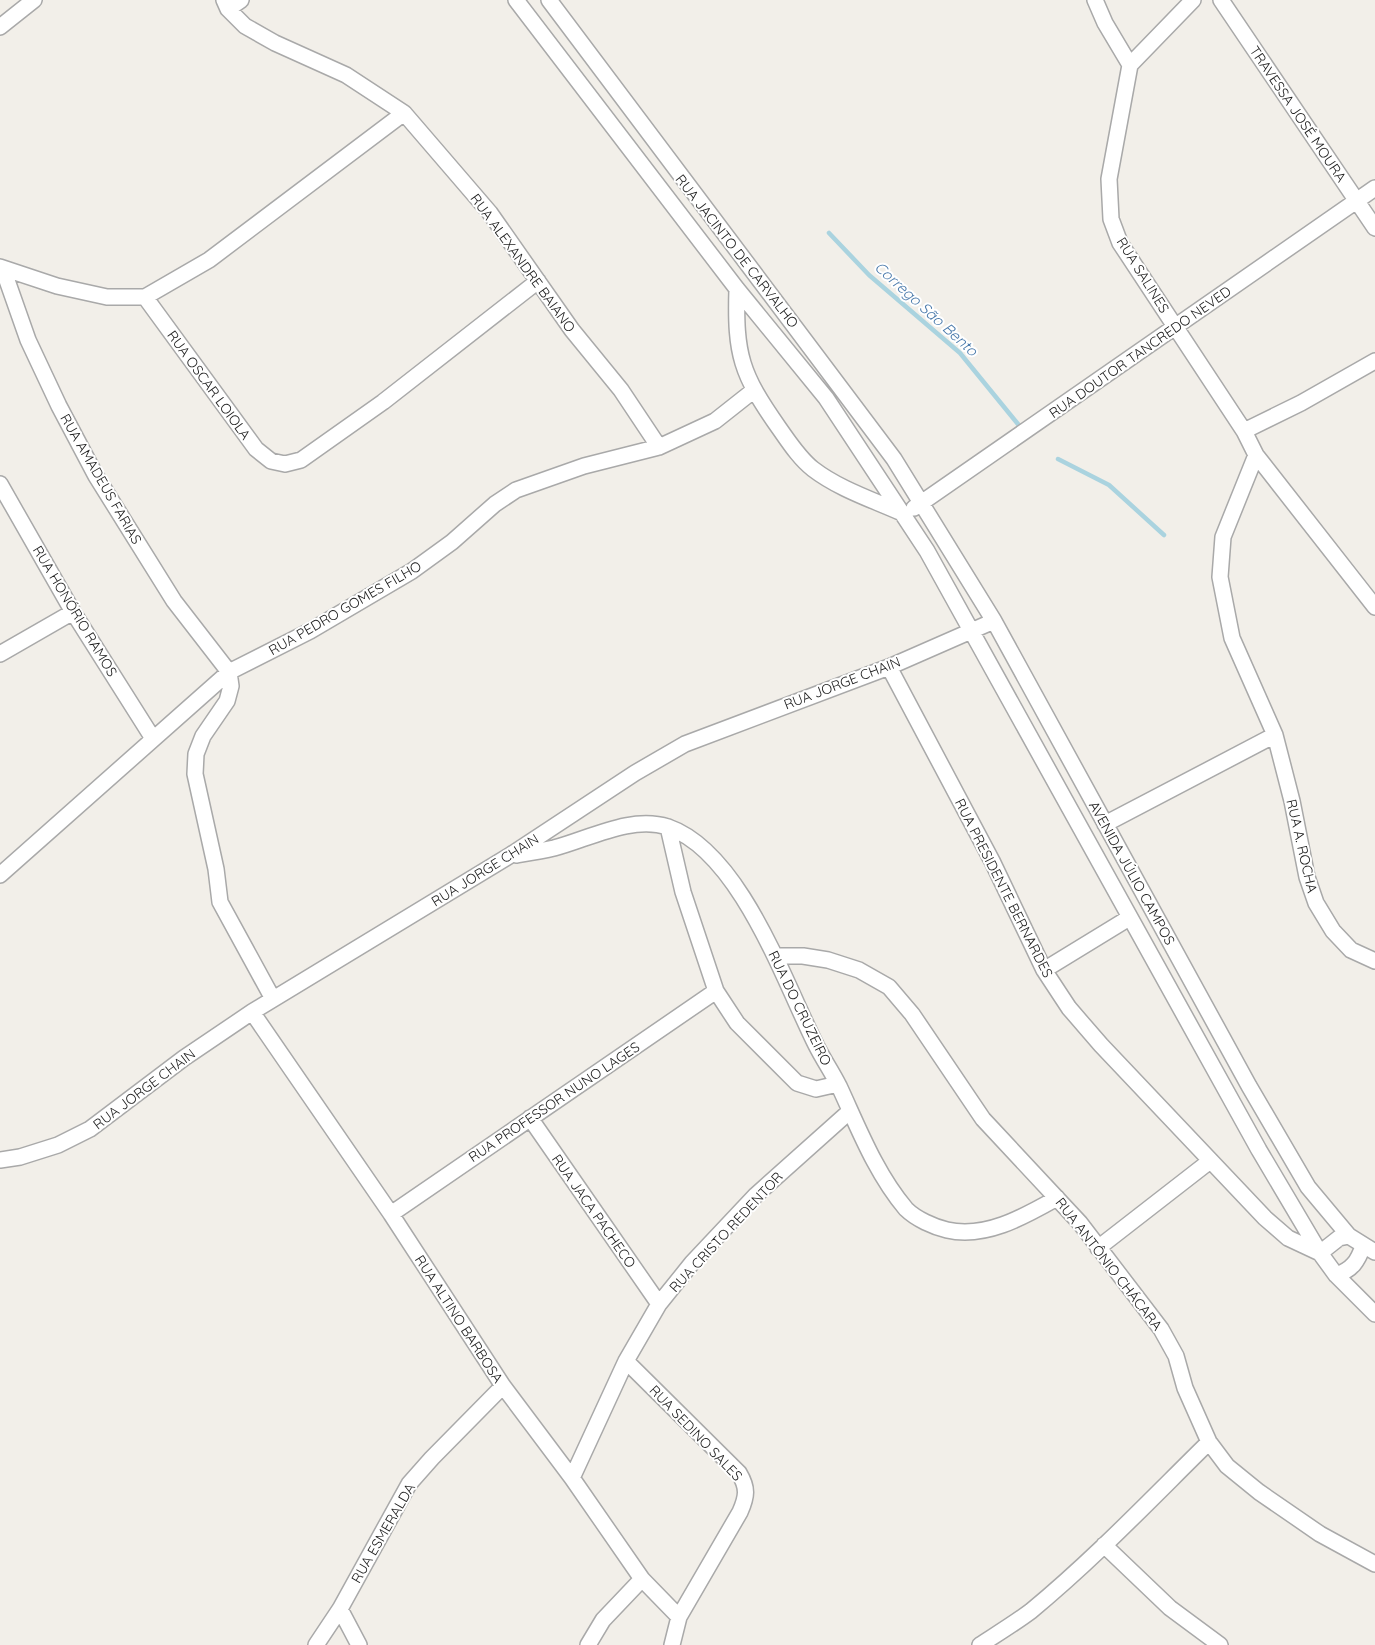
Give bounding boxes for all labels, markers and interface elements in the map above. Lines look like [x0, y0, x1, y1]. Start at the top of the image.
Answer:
street label: TRAVESSA JOSÉ MOURA [1246, 42, 1350, 186]
street label: RUA JACINTO DE CARVALHO [672, 171, 803, 332]
street label: RUA ALEXANDRE BAIANO [467, 190, 580, 336]
street label: RUA SALINES [1113, 234, 1173, 316]
water label: Corrego São Bento [871, 257, 983, 361]
street label: RUA DOUTOR TANCREDO NEVED [1045, 282, 1235, 422]
street label: RUA OSCAR LOIOLA [163, 327, 255, 443]
street label: RUA AMADEUS FARIAS [56, 411, 146, 548]
street label: RUA HONÓRIO RAMOS [29, 542, 121, 680]
street label: RUA PEDRO GOMES FILHO [265, 557, 425, 659]
street label: RUA JORGE CHAIN [781, 652, 903, 714]
street label: RUA PRESIDENTE BERNARDES [951, 795, 1057, 981]
street label: RUA A. ROCHA [1282, 797, 1322, 895]
street label: AVENIDA JÚLIO CAMPOS [1085, 798, 1179, 948]
street label: RUA JORGE CHAIN [428, 830, 542, 910]
street label: RUA DO CRUZEIRO [764, 948, 836, 1069]
street label: RUA PROFESSOR NUNO LAGES [465, 1038, 643, 1166]
street label: RUA JORGE CHAIN [89, 1045, 199, 1133]
street label: RUA JACA PACHECO [548, 1151, 640, 1272]
street label: RUA CRISTO REDENTOR [665, 1168, 787, 1296]
street label: RUA ANTÔNIO CHÁCARA [1052, 1194, 1166, 1334]
street label: RUA ALTINO BARBOSA [411, 1252, 507, 1386]
street label: RUA SEDINO SALES [646, 1381, 746, 1485]
street label: RUA ESMERALDA [347, 1480, 419, 1586]

